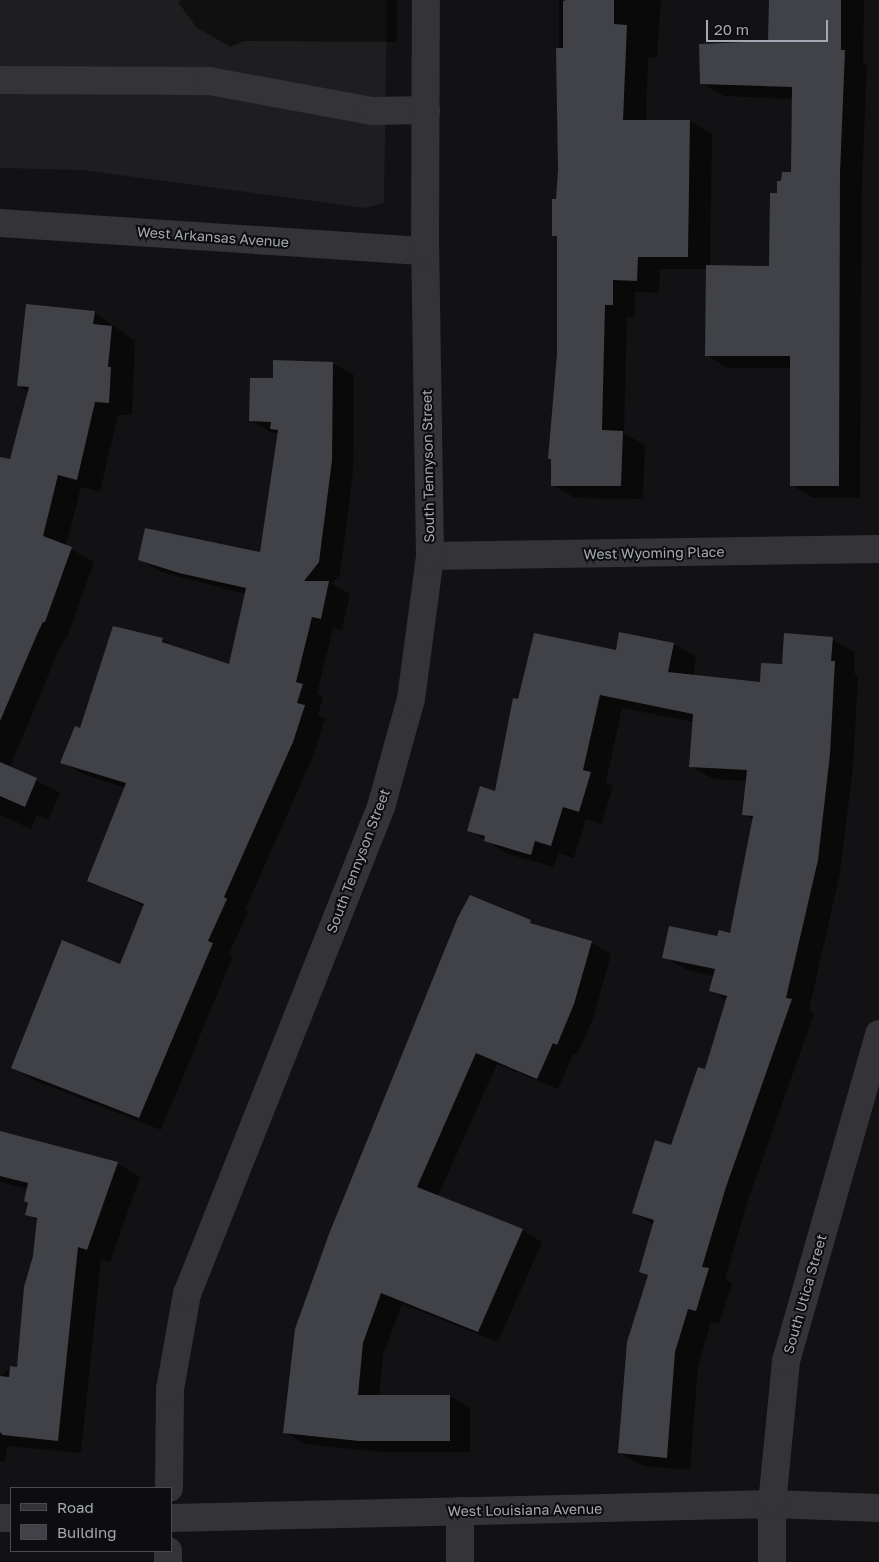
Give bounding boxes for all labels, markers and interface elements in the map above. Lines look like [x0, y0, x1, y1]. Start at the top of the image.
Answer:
scale bar [709, 10, 832, 42]
text: 20 m [714, 20, 749, 38]
street label: West Arkansas Avenue [136, 223, 290, 251]
street label: South Tennyson Street [418, 389, 438, 543]
street label: West Wyoming Place [583, 543, 725, 563]
street label: South Tennyson Street [323, 786, 393, 936]
street label: South Utica Street [780, 1232, 830, 1356]
legend [10, 1487, 172, 1552]
text: Road [57, 1498, 94, 1516]
street label: West Louisiana Avenue [448, 1500, 602, 1520]
text: Building [57, 1523, 117, 1541]

